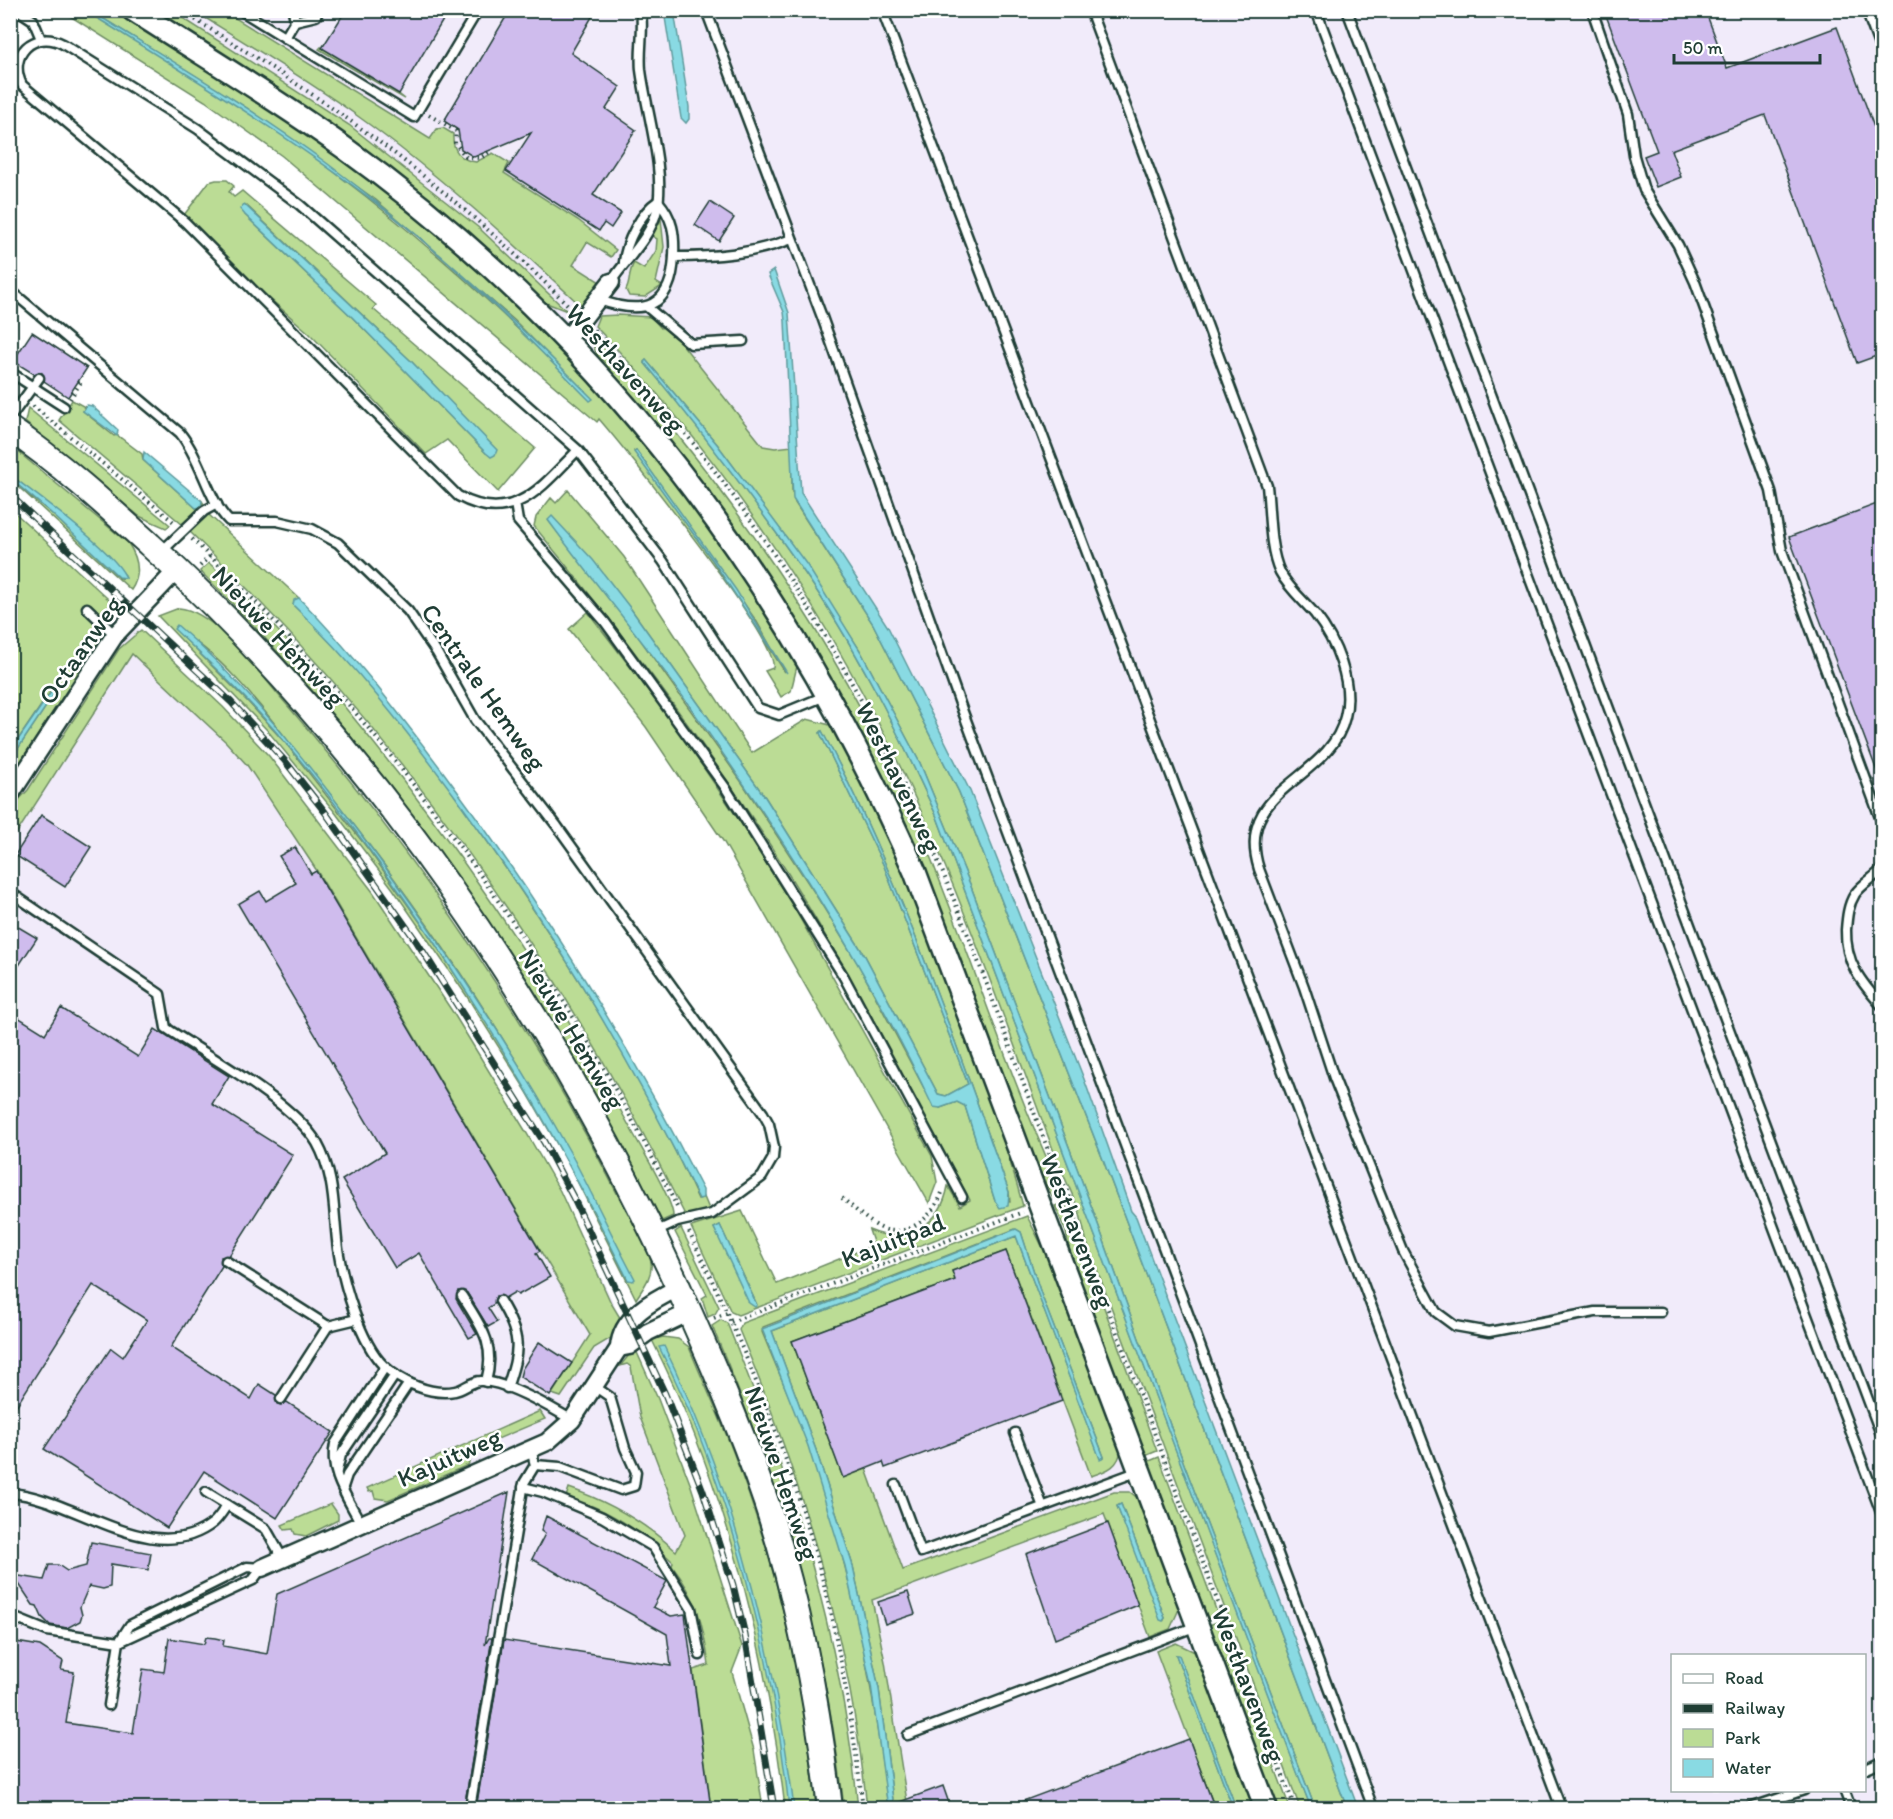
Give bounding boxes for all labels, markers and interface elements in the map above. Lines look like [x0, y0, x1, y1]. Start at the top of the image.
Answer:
scale bar [1674, 27, 1820, 65]
text: 50 m [1683, 37, 1723, 59]
street label: Westhavenweg [559, 297, 693, 440]
street label: Nieuwe Hemweg [205, 559, 353, 714]
street label: Octaanweg [31, 589, 129, 710]
street label: Centrale Hemweg [414, 597, 554, 777]
street label: Westhavenweg [849, 696, 950, 858]
street label: Nieuwe Hemweg [511, 943, 633, 1116]
street label: Westhavenweg [1034, 1149, 1122, 1314]
street label: Kajuitpad [836, 1205, 950, 1274]
street label: Nieuwe Hemweg [737, 1382, 827, 1565]
street label: Kajuitweg [392, 1420, 507, 1494]
street label: Westhavenweg [1205, 1603, 1293, 1768]
legend [1671, 1654, 1866, 1792]
text: Road [1725, 1667, 1764, 1689]
text: Railway [1725, 1697, 1786, 1719]
text: Park [1725, 1727, 1760, 1749]
text: Water [1725, 1757, 1771, 1779]

